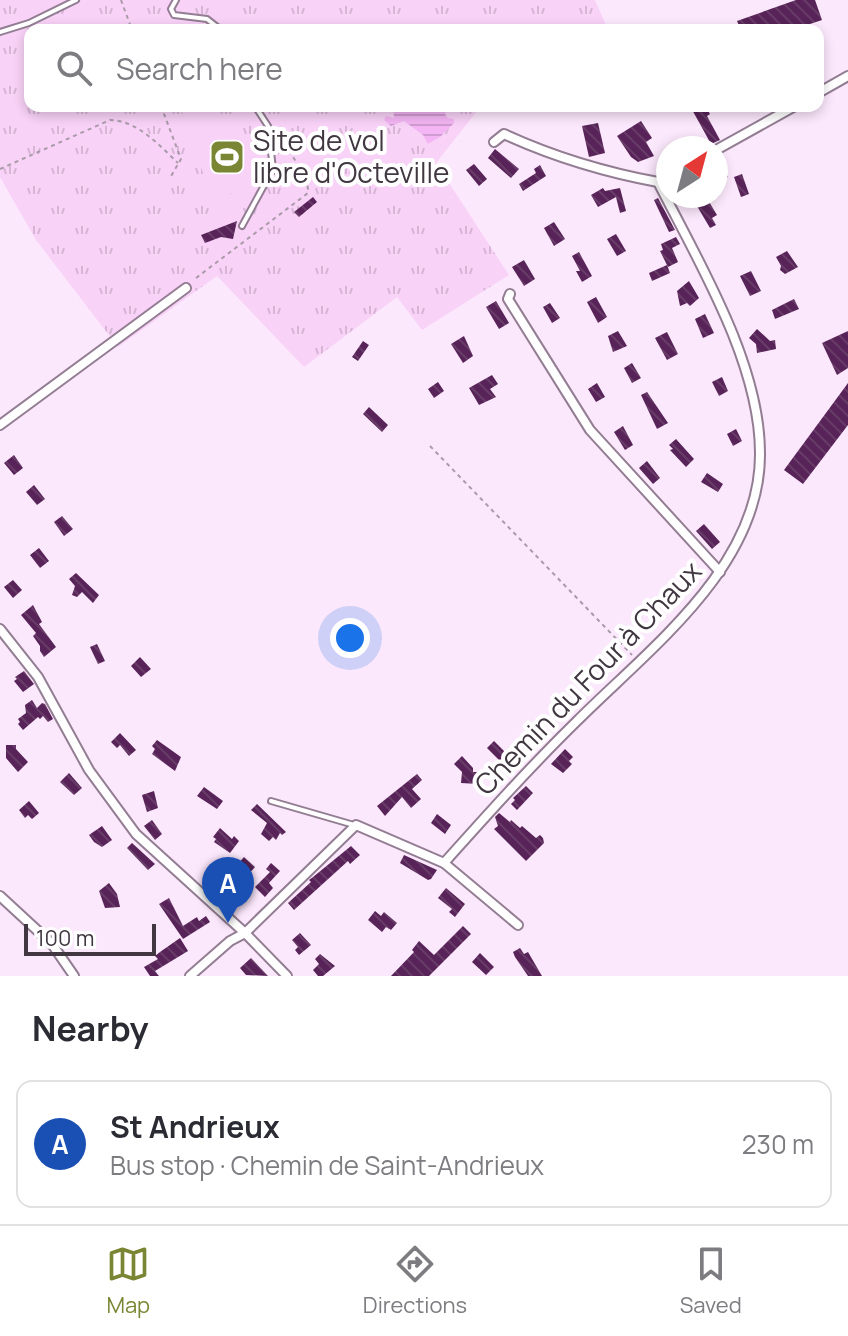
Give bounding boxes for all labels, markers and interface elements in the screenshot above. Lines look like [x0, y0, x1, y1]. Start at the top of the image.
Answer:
search box [24, 24, 824, 112]
icon: search [52, 46, 96, 90]
text: Search here [116, 48, 283, 89]
place label: Site de vol libre d'Octeville [253, 121, 449, 191]
north arrow [656, 136, 728, 208]
sports icon: Site de vol libre d'Octeville [208, 138, 246, 176]
street label: Chemin du Four à Chaux [465, 552, 709, 802]
your location [330, 618, 370, 658]
pin: A [202, 857, 254, 923]
scale bar [24, 920, 156, 956]
text: 100 m [36, 923, 94, 953]
text: Nearby [32, 1005, 148, 1051]
text: St Andrieux [110, 1106, 280, 1147]
text: A [51, 1126, 69, 1162]
text: 230 m [742, 1126, 814, 1162]
text: Bus stop · Chemin de Saint-Andrieux [110, 1147, 544, 1183]
tab: Map [106, 1242, 150, 1320]
tab: Directions [363, 1242, 467, 1320]
tab: Saved [680, 1242, 742, 1320]

